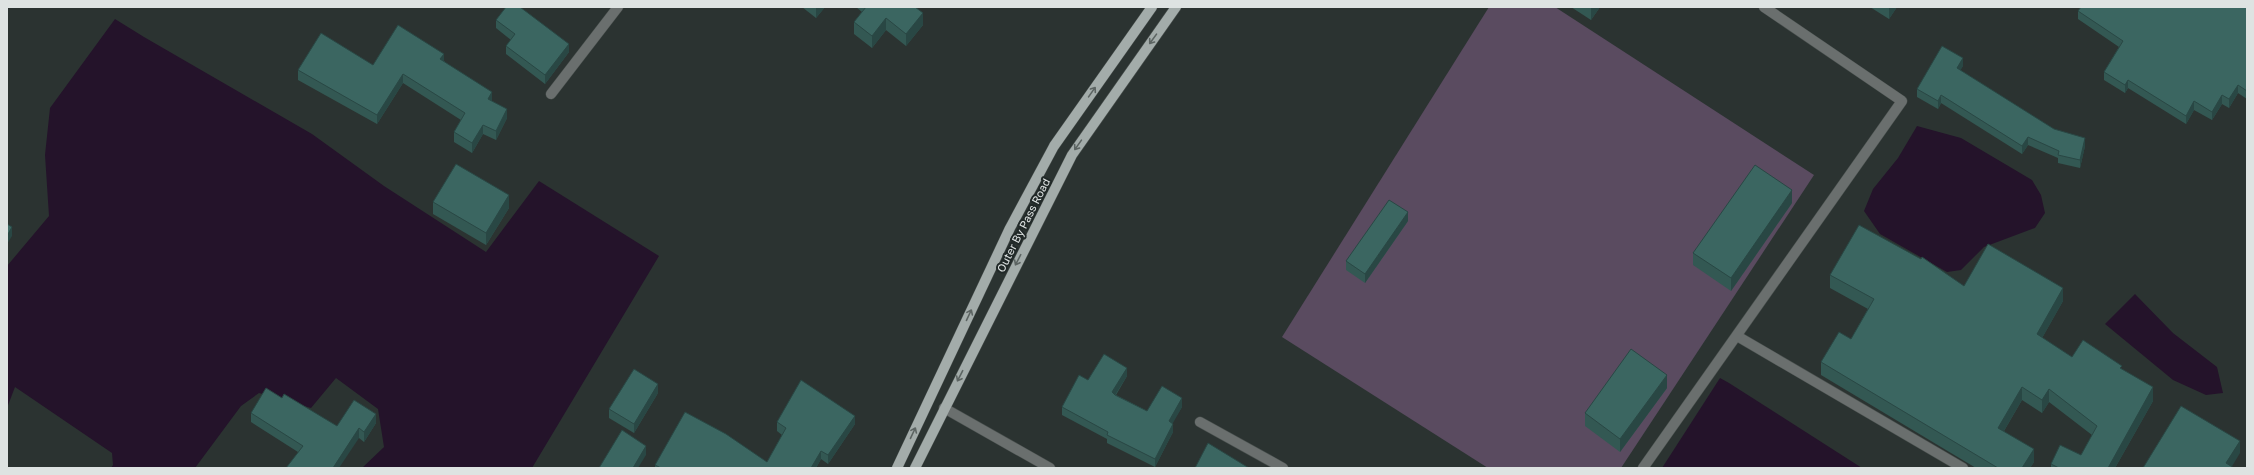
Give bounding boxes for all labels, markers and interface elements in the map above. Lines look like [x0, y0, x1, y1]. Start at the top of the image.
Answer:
one-way arrow [1149, 33, 1157, 44]
one-way arrow [1088, 86, 1096, 97]
one-way arrow [1074, 139, 1082, 150]
street label: Outer By Pass Road [994, 176, 1052, 274]
one-way arrow [1014, 254, 1022, 266]
one-way arrow [966, 310, 973, 322]
one-way arrow [956, 370, 963, 382]
one-way arrow [910, 427, 917, 439]

